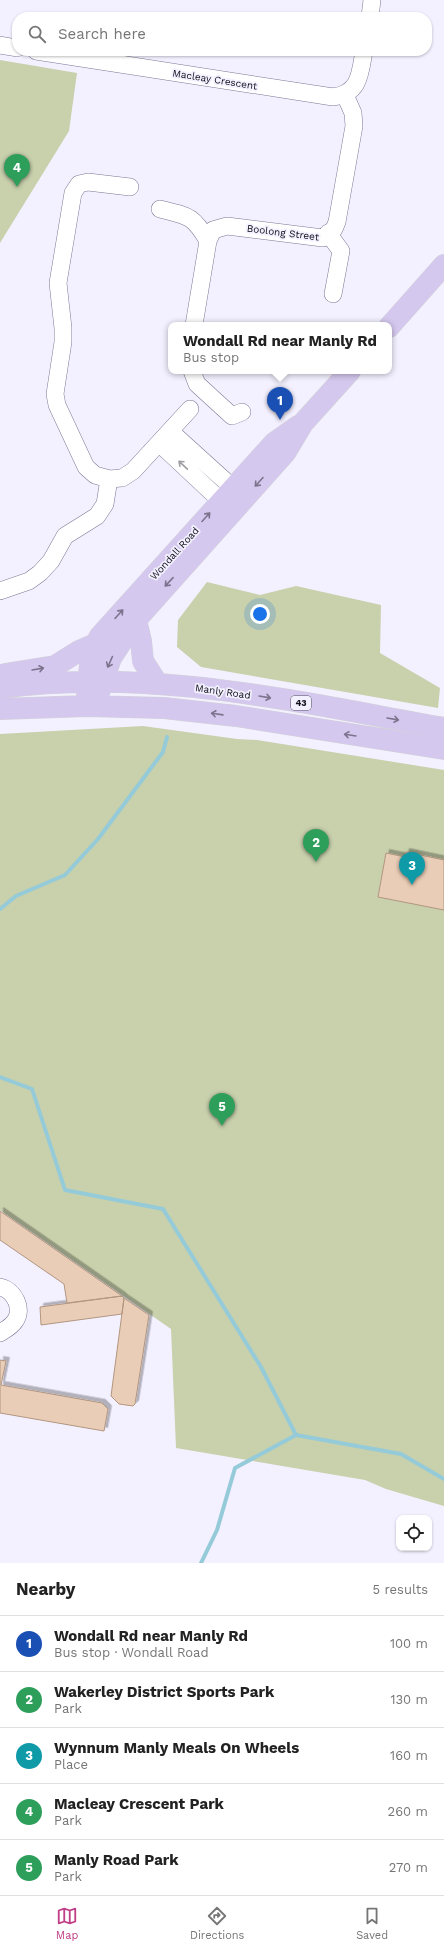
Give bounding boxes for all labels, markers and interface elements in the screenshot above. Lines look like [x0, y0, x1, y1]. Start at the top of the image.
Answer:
search box [12, 12, 432, 56]
icon: search [26, 23, 48, 45]
text: Search here [58, 25, 146, 43]
street label: Macleay Crescent [172, 67, 259, 92]
pin: 4 [4, 154, 30, 187]
street label: Boolong Street [246, 223, 320, 242]
popup [168, 322, 392, 374]
text: Wondall Rd near Manly Rd [183, 332, 377, 350]
text: Bus stop [183, 350, 239, 365]
pin: 1 [267, 387, 293, 420]
one-way arrow [178, 460, 188, 469]
one-way arrow [254, 477, 264, 487]
one-way arrow [202, 512, 211, 523]
street label: Wondall Road [148, 525, 201, 582]
one-way arrow [165, 576, 174, 586]
your location [250, 604, 270, 624]
one-way arrow [114, 609, 124, 619]
one-way arrow [106, 655, 113, 667]
one-way arrow [32, 665, 45, 673]
street label: Manly Road [194, 682, 251, 701]
one-way arrow [258, 693, 271, 701]
road number: 43 [291, 696, 311, 710]
one-way arrow [211, 710, 224, 718]
one-way arrow [386, 715, 399, 723]
one-way arrow [344, 731, 357, 739]
pin: 2 [303, 829, 329, 862]
pin: 3 [399, 852, 425, 885]
pin: 5 [209, 1093, 235, 1126]
map controls [396, 1515, 432, 1551]
button: locate [396, 1515, 432, 1551]
text: Nearby [16, 1579, 75, 1599]
text: 5 results [373, 1582, 428, 1597]
text: Wondall Rd near Manly Rd [54, 1627, 248, 1645]
text: 1 [26, 1636, 32, 1651]
text: 100 m [390, 1636, 428, 1651]
text: Bus stop · Wondall Road [54, 1645, 209, 1660]
text: Wakerley District Sports Park [54, 1683, 274, 1701]
text: 2 [25, 1692, 33, 1707]
text: 130 m [390, 1692, 428, 1707]
text: Park [54, 1701, 82, 1716]
text: Wynnum Manly Meals On Wheels [54, 1739, 299, 1757]
text: 3 [25, 1748, 33, 1763]
text: 160 m [390, 1748, 428, 1763]
text: Place [54, 1757, 88, 1772]
text: Macleay Crescent Park [54, 1795, 224, 1813]
text: 4 [25, 1804, 33, 1819]
text: 260 m [388, 1804, 428, 1819]
text: Park [54, 1813, 82, 1828]
text: Manly Road Park [54, 1851, 179, 1869]
text: 5 [25, 1860, 33, 1875]
text: 270 m [389, 1860, 428, 1875]
text: Park [54, 1869, 82, 1884]
tab: Map [56, 1905, 78, 1942]
tab: Directions [190, 1905, 244, 1942]
tab: Saved [356, 1905, 388, 1942]

